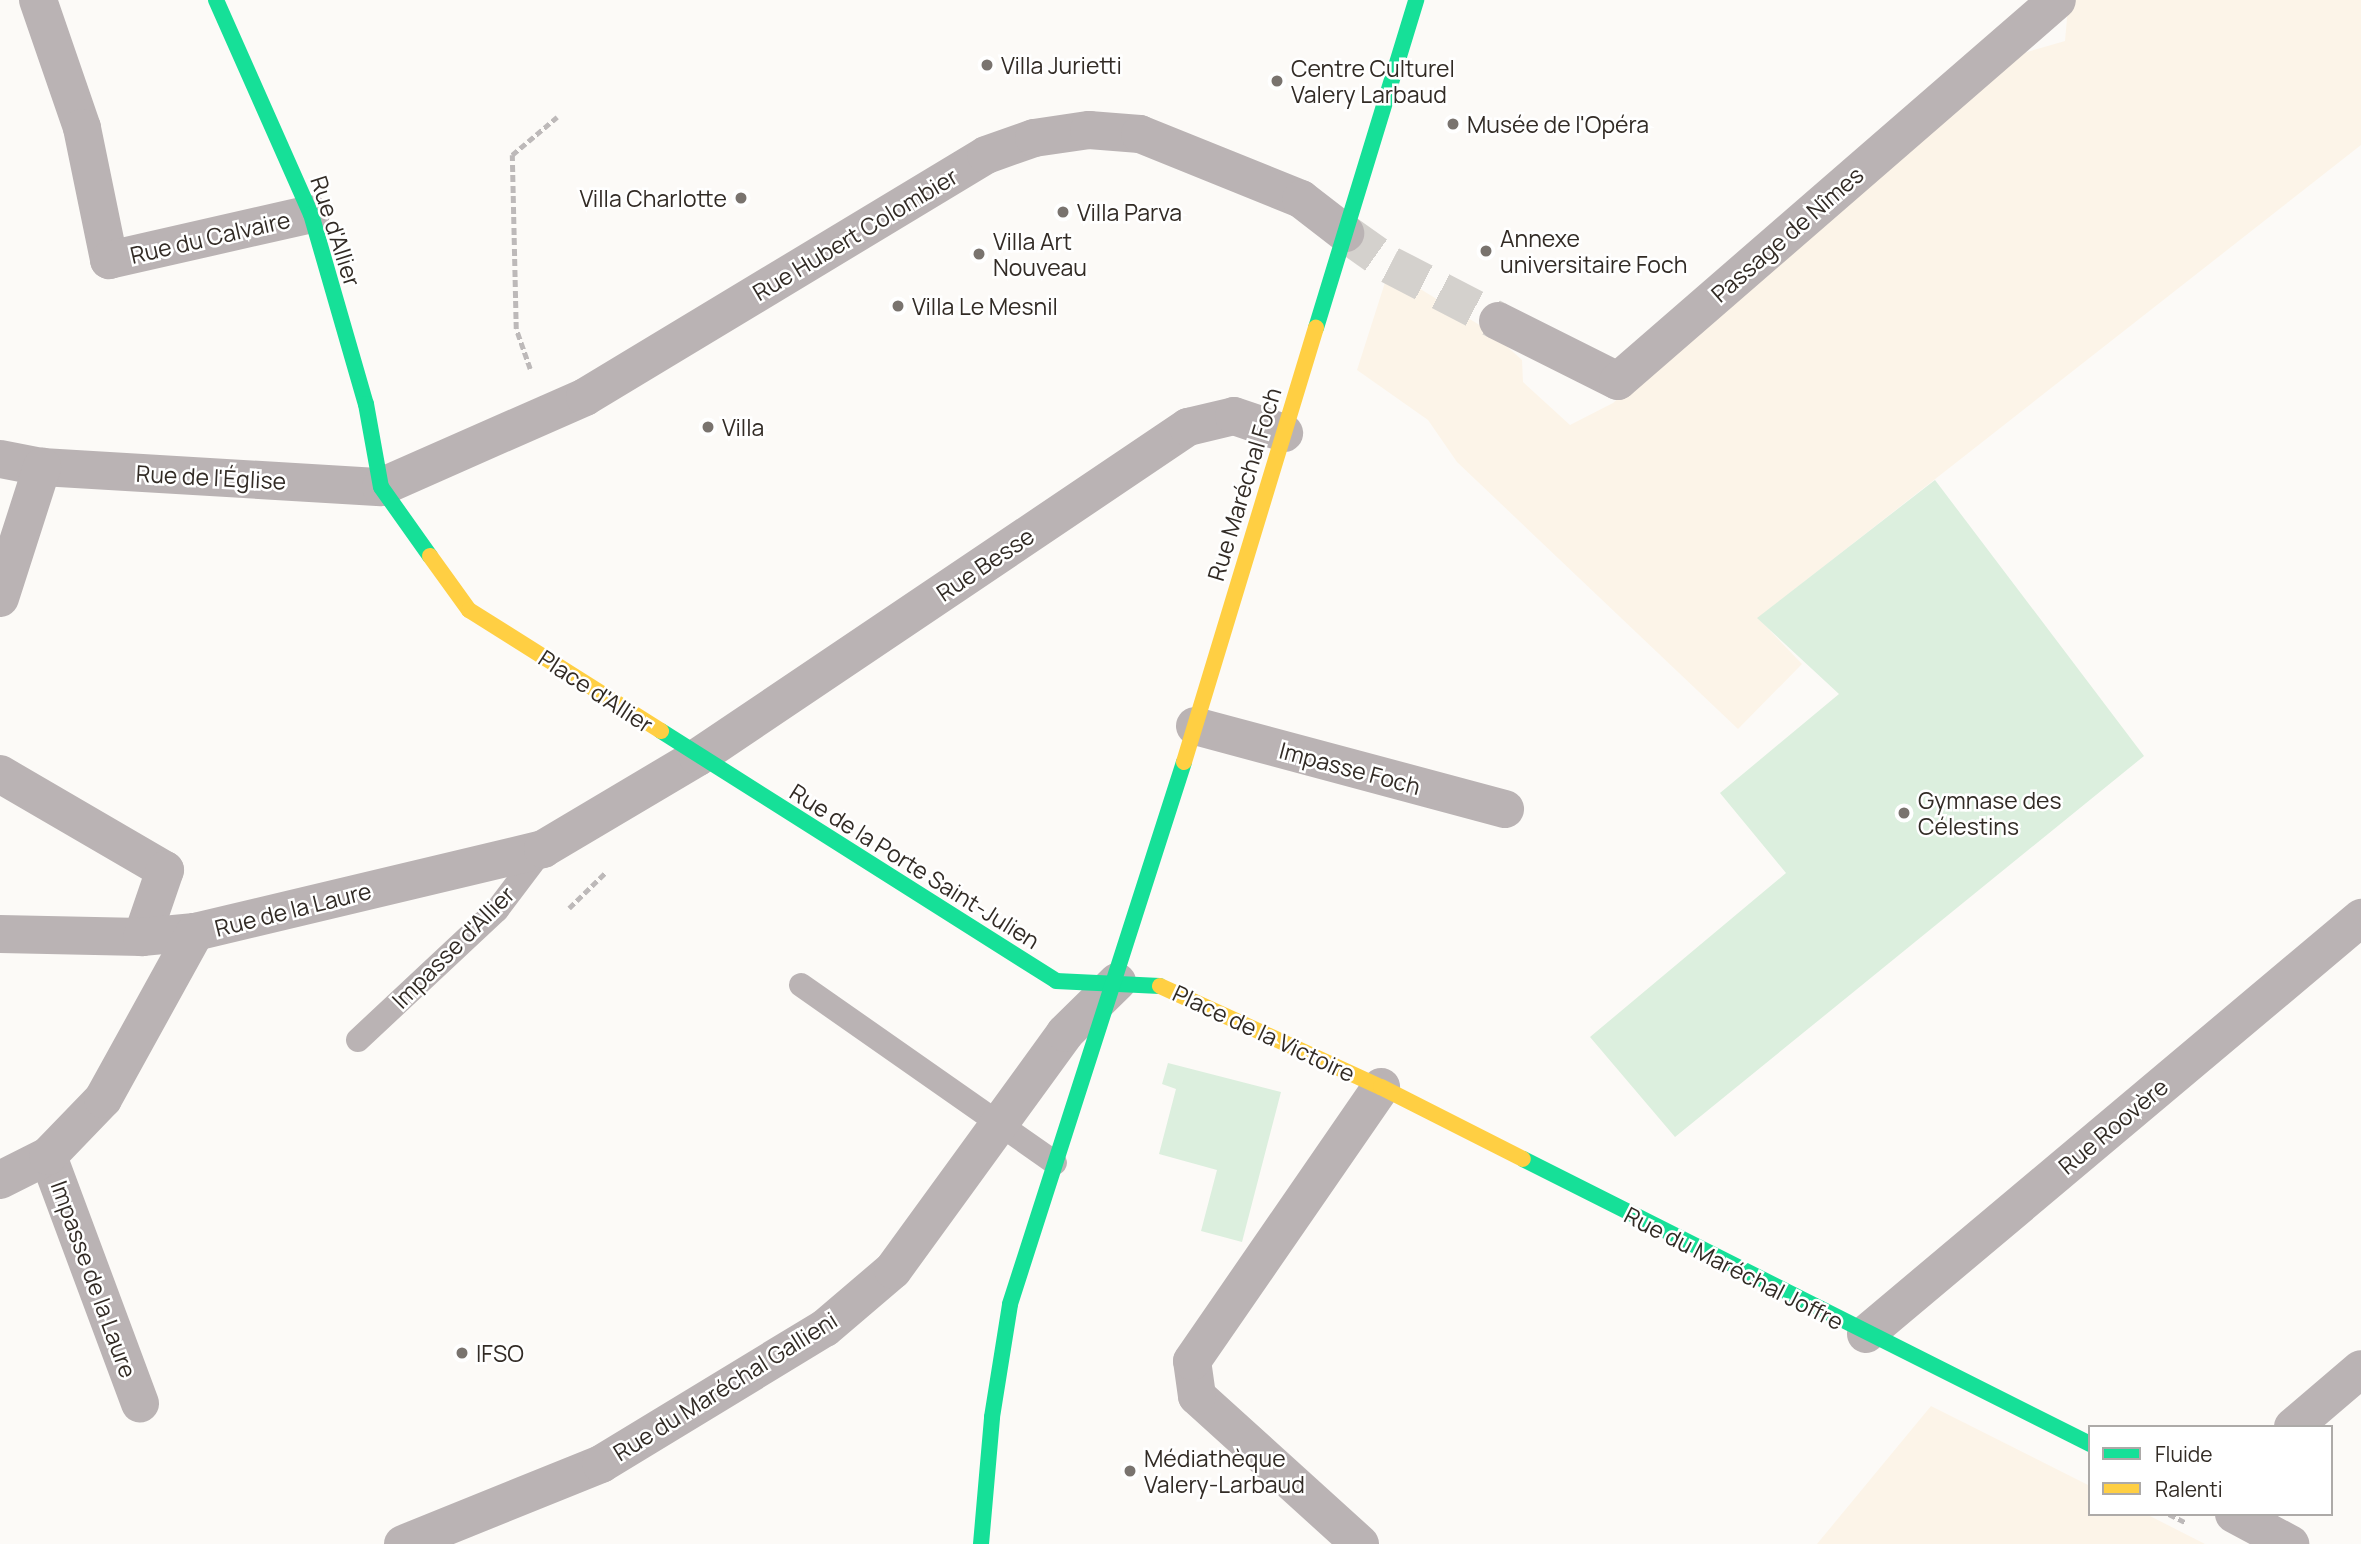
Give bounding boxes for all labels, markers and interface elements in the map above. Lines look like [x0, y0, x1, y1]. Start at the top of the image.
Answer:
place label: Villa Jurietti [1001, 51, 1122, 79]
place label: Centre Culturel Valery Larbaud [1291, 54, 1455, 108]
marker: Villa Jurietti [979, 57, 995, 73]
marker: Centre Culturel Valery Larbaud [1269, 73, 1285, 89]
place label: Musée de l'Opéra [1467, 110, 1649, 138]
marker: Musée de l'Opéra [1445, 116, 1461, 132]
street label: Passage de Nîmes [1705, 160, 1869, 308]
street label: Rue Hubert Colombier [748, 162, 962, 306]
street label: Rue d'Allier [305, 172, 367, 290]
place label: Villa Charlotte [579, 184, 727, 212]
marker: Villa Charlotte [733, 190, 749, 206]
place label: Villa Parva [1077, 198, 1182, 226]
marker: Villa Parva [1055, 204, 1071, 220]
street label: Rue du Calvaire [127, 205, 293, 269]
place label: Annexe universitaire Foch [1500, 224, 1687, 278]
place label: Villa Art Nouveau [993, 227, 1087, 281]
marker: Annexe universitaire Foch [1478, 243, 1494, 259]
marker: Villa Art Nouveau [971, 246, 987, 262]
place label: Villa Le Mesnil [912, 292, 1058, 320]
marker: Villa Le Mesnil [890, 298, 906, 314]
street label: Rue Maréchal Foch [1202, 384, 1286, 584]
place label: Villa [722, 413, 764, 441]
marker: Villa [700, 419, 716, 435]
street label: Rue de l'Église [135, 459, 287, 495]
street label: Rue Besse [931, 521, 1039, 607]
street label: Place d'Allier [534, 644, 658, 738]
street label: Impasse Foch [1277, 736, 1423, 800]
street label: Rue de la Porte Saint-Julien [785, 778, 1045, 954]
place label: Gymnase des Célestins [1918, 786, 2062, 840]
marker: Gymnase des Célestins [1896, 805, 1912, 821]
street label: Rue de la Laure [212, 876, 374, 942]
street label: Impasse d'Allier [386, 880, 520, 1014]
street label: Place de la Victoire [1169, 979, 1359, 1087]
street label: Rue Roovère [2053, 1072, 2173, 1180]
street label: Impasse de la Laure [46, 1177, 142, 1381]
street label: Rue du Maréchal Joffre [1620, 1201, 1848, 1335]
street label: Rue du Maréchal Gallieni [608, 1306, 842, 1466]
place label: IFSO [476, 1339, 524, 1367]
marker: IFSO [454, 1345, 470, 1361]
legend [2088, 1425, 2333, 1516]
text: Fluide [2155, 1440, 2213, 1468]
place label: Médiathèque Valery-Larbaud [1144, 1444, 1305, 1498]
marker: Médiathèque Valery-Larbaud [1122, 1463, 1138, 1479]
text: Ralenti [2155, 1475, 2223, 1503]

